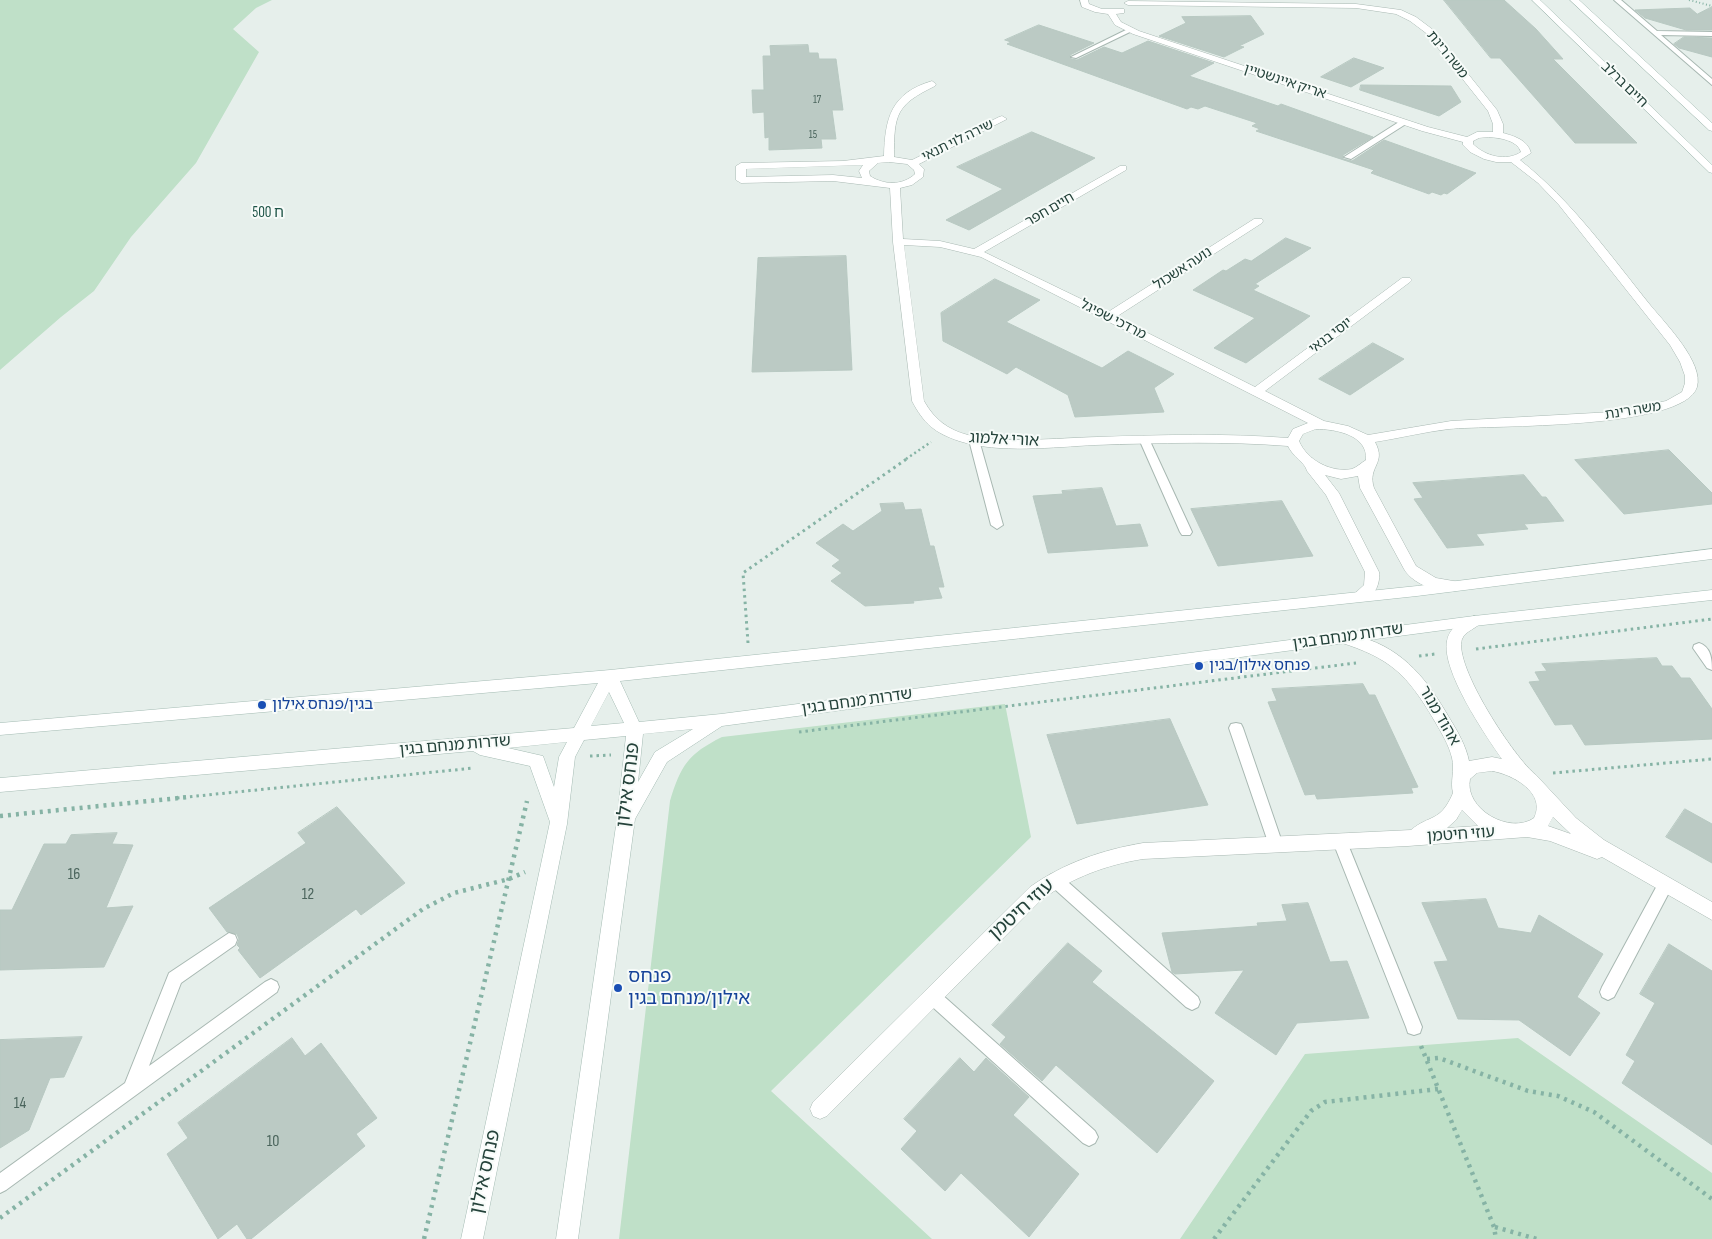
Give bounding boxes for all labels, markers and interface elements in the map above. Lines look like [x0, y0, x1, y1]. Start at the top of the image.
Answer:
street label: משה רינת [1423, 28, 1471, 82]
street label: חיים ברלב [1597, 59, 1651, 111]
street label: אריק איינשטיין [1242, 61, 1328, 103]
house number: 17 [813, 93, 821, 107]
street label: שירה לוי תנאי [919, 116, 997, 166]
house number: 15 [809, 128, 817, 142]
street label: חיים חפר [1022, 189, 1078, 231]
district label: ח 500 [252, 204, 284, 222]
street label: נועה אשכול [1151, 244, 1215, 294]
street label: מרדכי שפיגל [1077, 296, 1149, 344]
street label: יוסי בנאי [1306, 314, 1356, 358]
street label: משה רינת [1604, 398, 1662, 424]
street label: אורי אלמוג [968, 429, 1040, 451]
street label: שדרות מנחם בגין [1291, 620, 1405, 654]
place label: פנחס אילון/בגין [1209, 656, 1310, 676]
marker: פנחס אילון/בגין [1193, 660, 1205, 672]
street label: אהוד מנור [1414, 683, 1464, 749]
street label: שדרות מנחם בגין [800, 685, 914, 719]
place label: בגין/פנחס אילון [272, 695, 373, 715]
marker: בגין/פנחס אילון [256, 699, 268, 711]
street label: שדרות מנחם בגין [398, 732, 512, 760]
street label: פנחס אילון [612, 741, 646, 829]
street label: עוזי חיטמן [1426, 823, 1496, 847]
house number: 16 [68, 865, 80, 885]
street label: עוזי חיטמן [984, 875, 1060, 945]
house number: 12 [302, 885, 314, 905]
place label: פנחס אילון/מנחם בגין [628, 966, 750, 1010]
marker: פנחס אילון/מנחם בגין [612, 982, 624, 994]
house number: 14 [14, 1094, 26, 1114]
street label: פנחס אילון [466, 1128, 506, 1216]
house number: 10 [267, 1132, 279, 1152]

